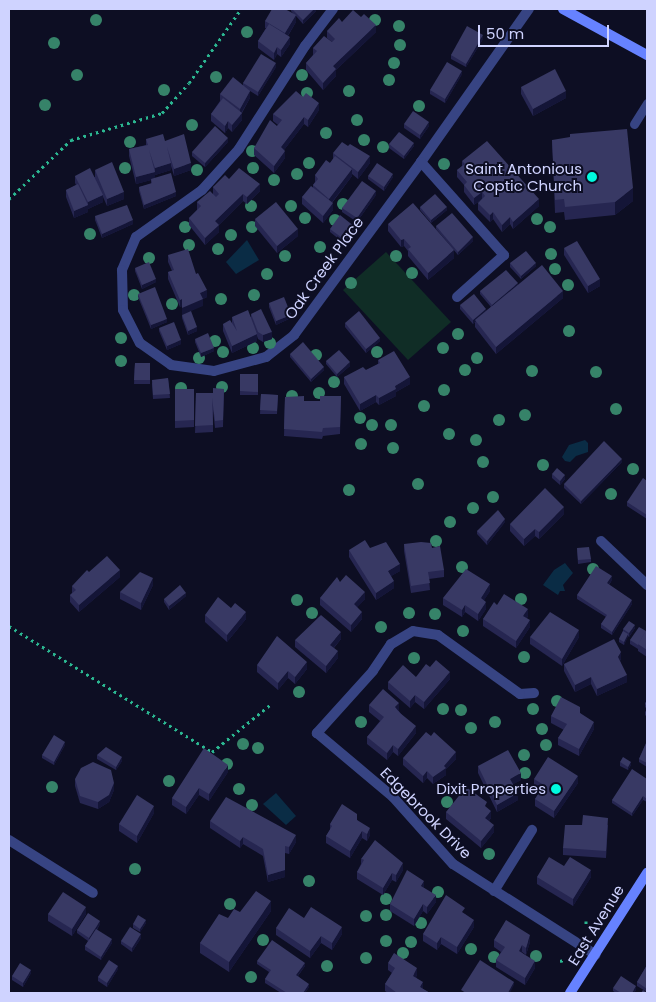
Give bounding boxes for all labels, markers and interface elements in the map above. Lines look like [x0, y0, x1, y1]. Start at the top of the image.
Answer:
scale bar [481, 15, 612, 47]
text: 50 m [486, 23, 524, 44]
place label: Saint Antonious Coptic Church [465, 159, 582, 194]
marker: Saint Antonious Coptic Church [586, 171, 598, 183]
street label: Oak Creek Place [281, 213, 367, 323]
street label: Edgebrook Drive [377, 764, 475, 862]
place label: Dixit Properties [436, 780, 546, 798]
marker: Dixit Properties [550, 783, 562, 795]
street label: East Avenue [564, 881, 628, 969]

